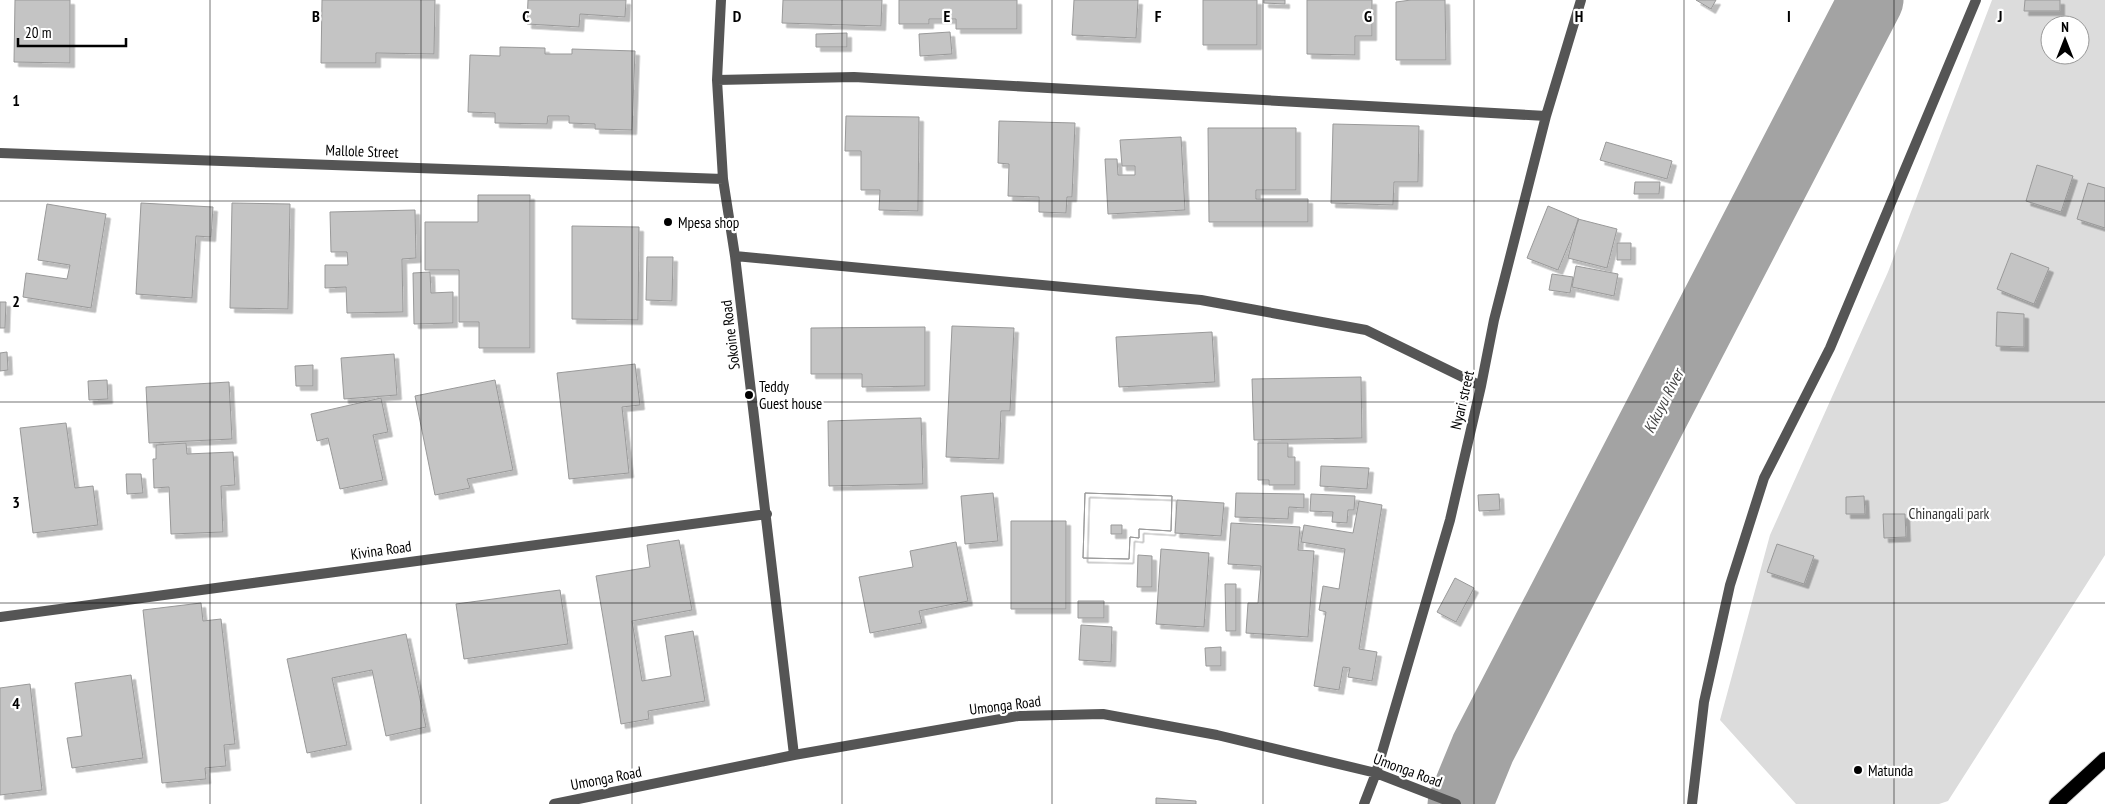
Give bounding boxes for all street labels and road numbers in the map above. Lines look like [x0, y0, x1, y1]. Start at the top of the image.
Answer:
street label: Mallole Street [325, 140, 399, 162]
street label: Sokoine Road [716, 299, 744, 371]
street label: Nyari street [1446, 369, 1478, 431]
street label: Kivina Road [349, 536, 413, 564]
street label: Umonga Road [968, 691, 1042, 719]
street label: Umonga Road [1371, 749, 1445, 791]
street label: Umonga Road [569, 762, 643, 794]

